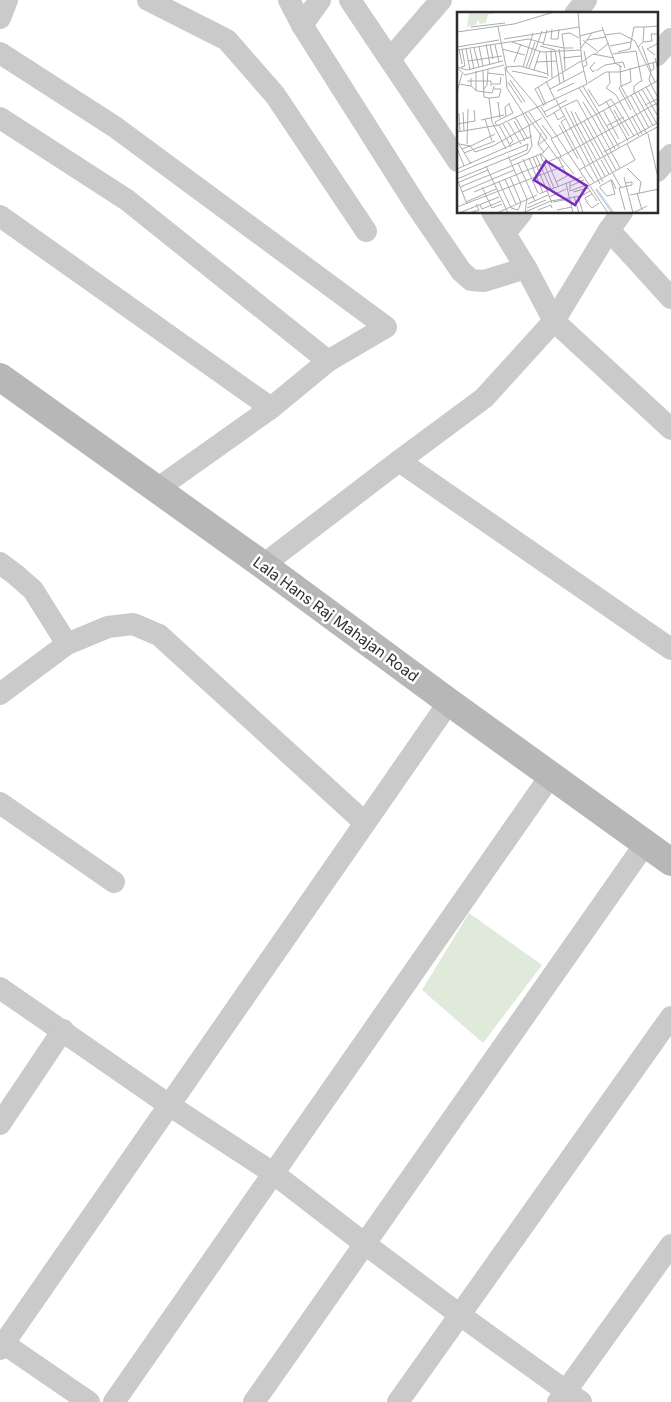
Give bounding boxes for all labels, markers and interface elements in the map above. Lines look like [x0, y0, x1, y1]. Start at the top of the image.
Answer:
inset map [457, 12, 658, 214]
street label: Lala Hans Raj Mahajan Road [249, 552, 423, 686]

